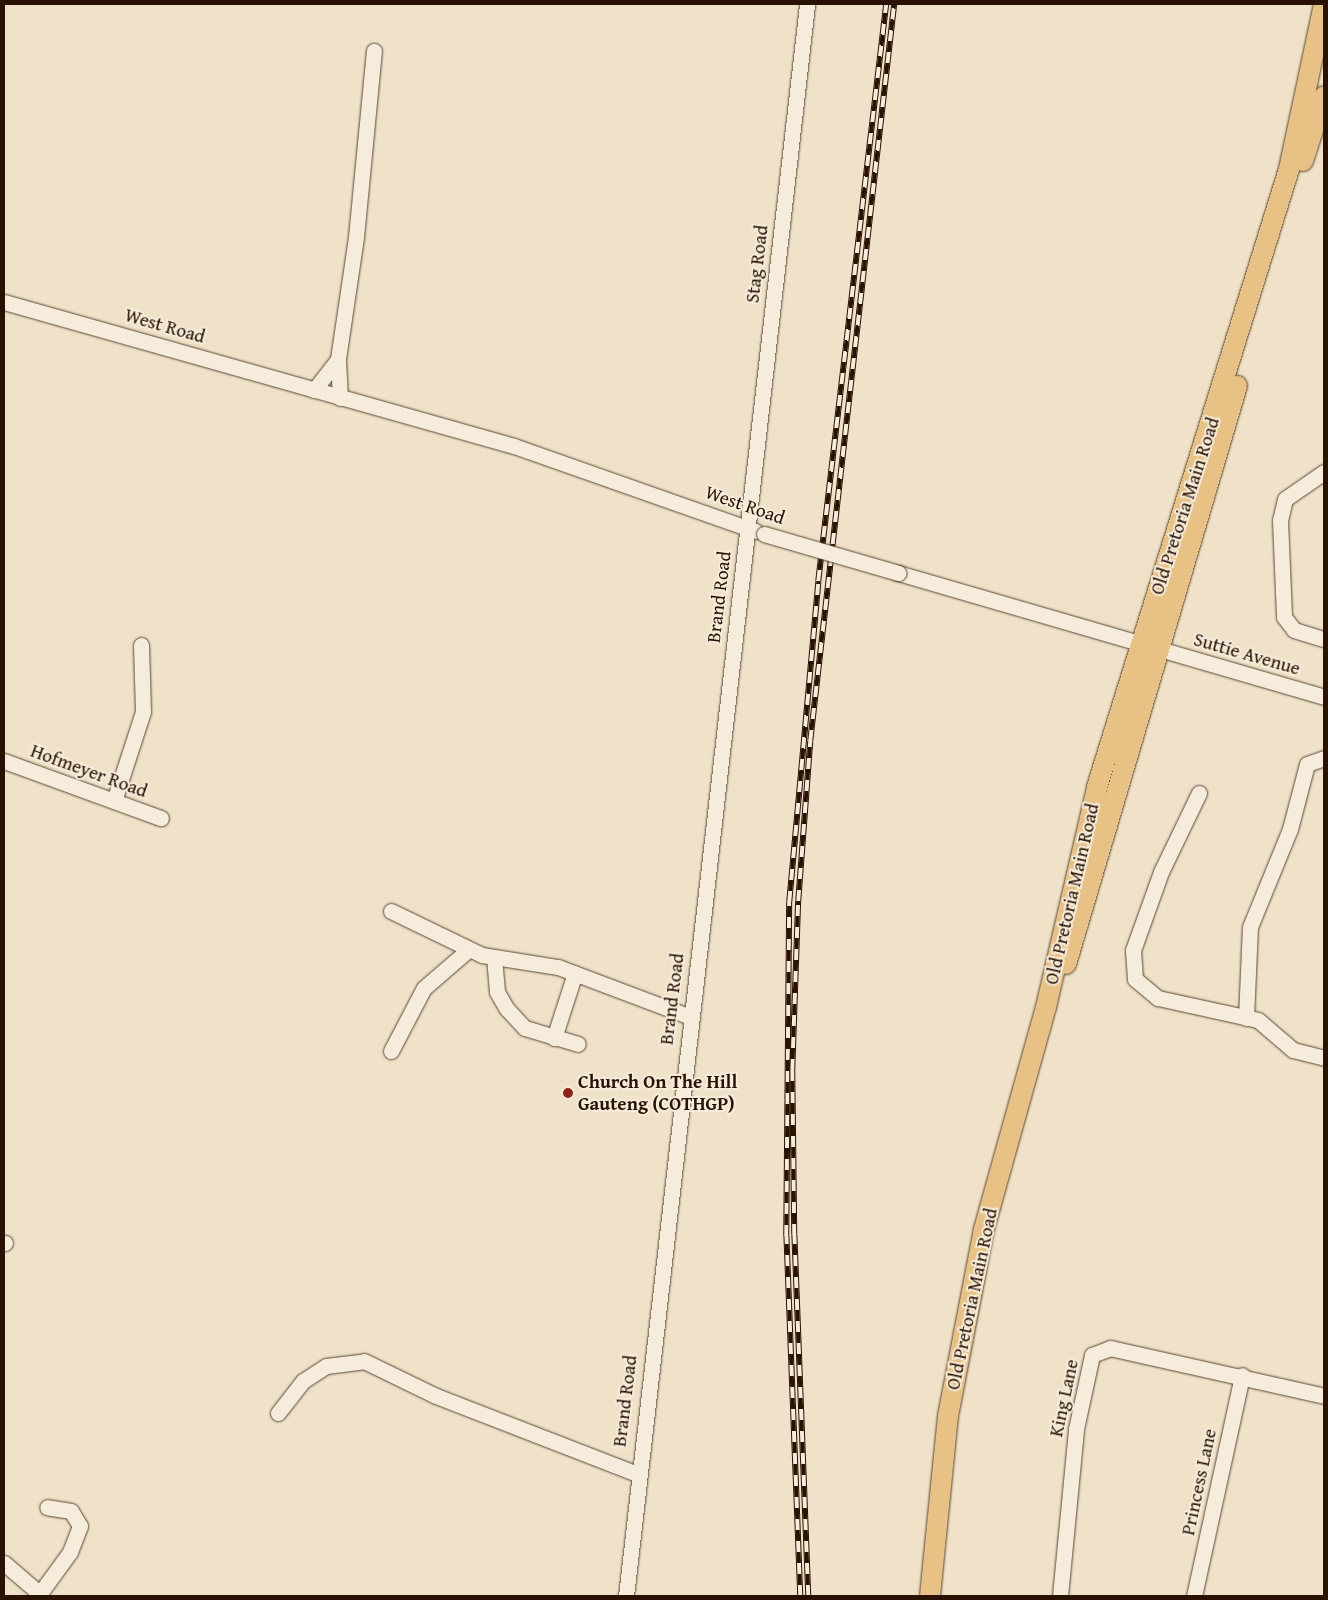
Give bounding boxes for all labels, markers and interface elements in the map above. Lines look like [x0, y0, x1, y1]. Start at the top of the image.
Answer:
street label: Stag Road [741, 224, 773, 304]
street label: West Road [122, 304, 208, 348]
street label: Old Pretoria Main Road [1146, 414, 1224, 598]
street label: West Road [702, 481, 788, 529]
street label: Brand Road [702, 550, 736, 644]
street label: Suttie Avenue [1191, 628, 1303, 680]
street label: Hofmeyer Road [27, 739, 151, 803]
street label: Old Pretoria Main Road [1040, 801, 1104, 987]
street label: Brand Road [655, 952, 689, 1046]
place label: Church On The Hill Gauteng (COTHGP) [578, 1071, 737, 1115]
marker: Church On The Hill Gauteng (COTHGP) [562, 1087, 574, 1099]
street label: Old Pretoria Main Road [942, 1206, 1002, 1392]
street label: Brand Road [608, 1354, 642, 1448]
street label: King Lane [1045, 1357, 1083, 1439]
street label: Princess Lane [1177, 1427, 1221, 1537]

